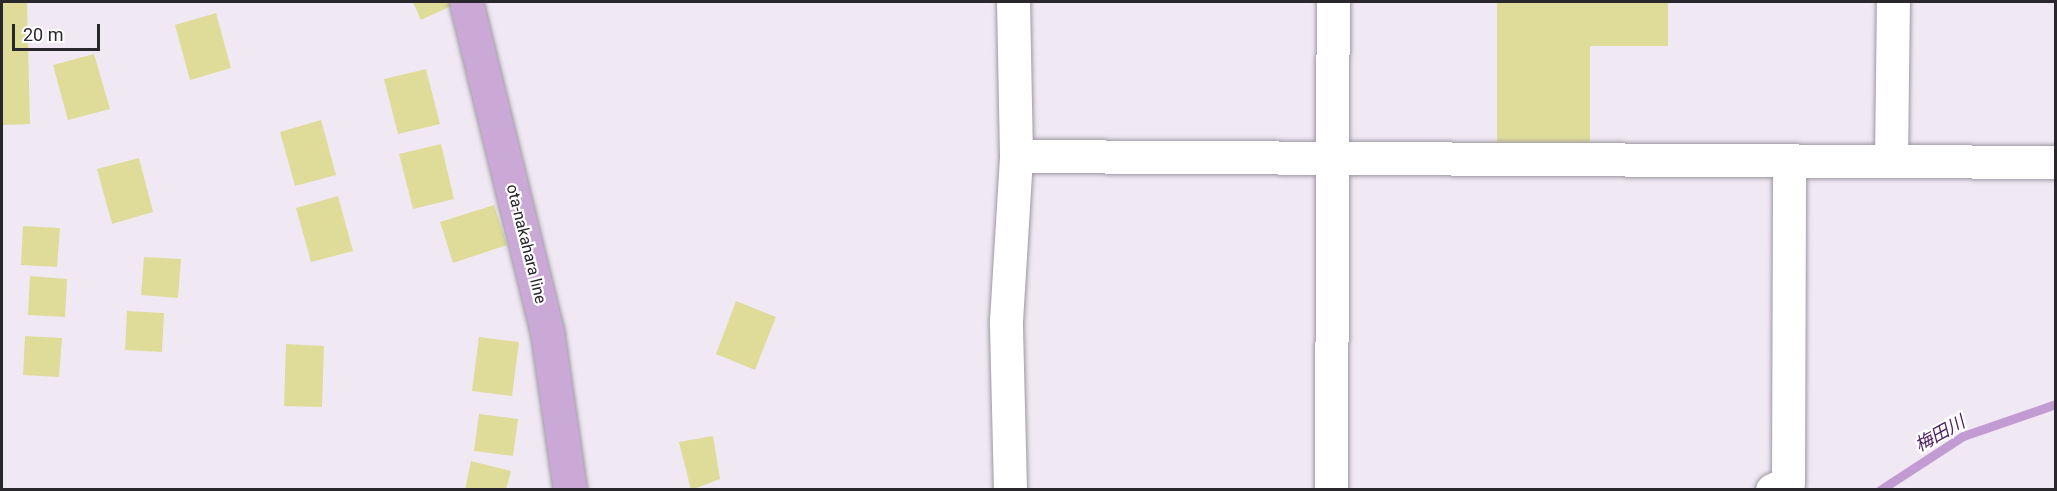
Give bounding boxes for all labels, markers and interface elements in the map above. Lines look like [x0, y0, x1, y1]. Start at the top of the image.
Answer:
scale bar [15, 12, 104, 50]
text: 20 m [23, 24, 63, 45]
street label: ota-nakahara line [502, 182, 550, 306]
water label: 梅田川 [1911, 411, 1969, 457]

